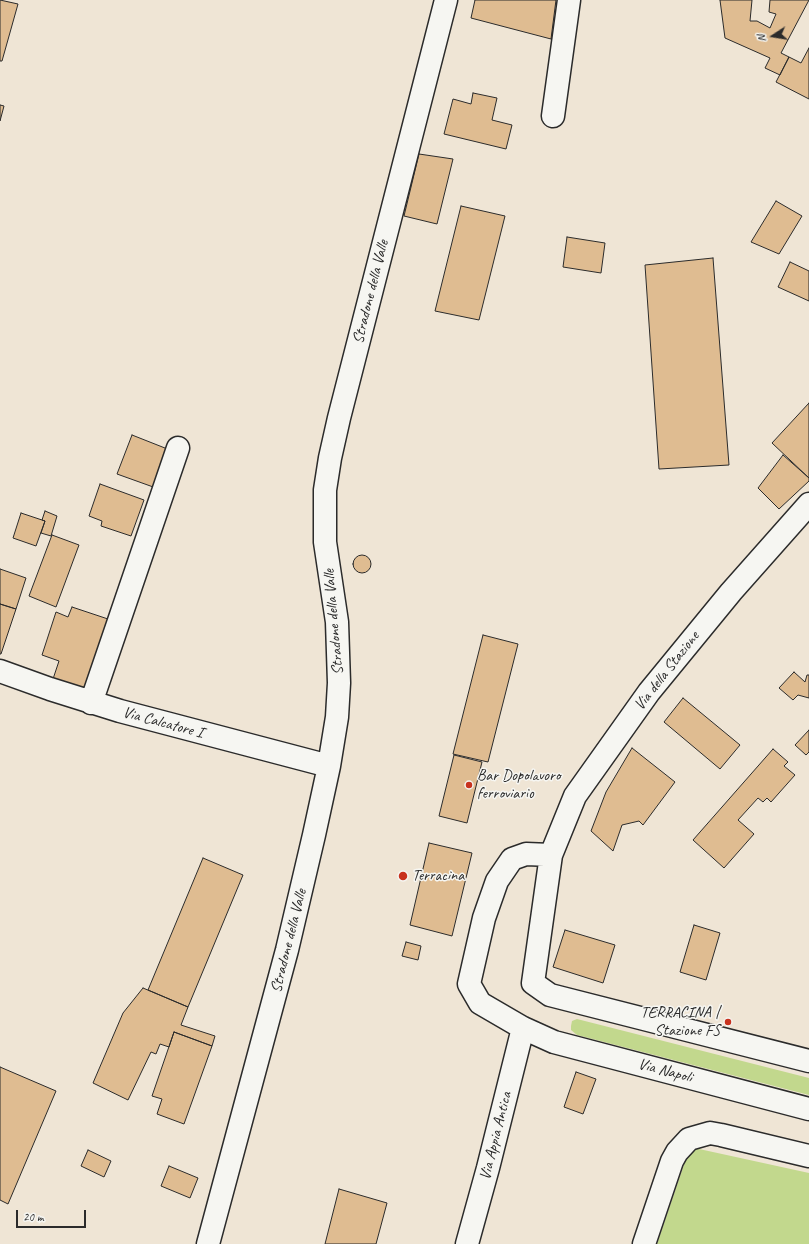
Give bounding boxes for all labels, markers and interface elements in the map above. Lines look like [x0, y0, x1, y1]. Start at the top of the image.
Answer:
north arrow [753, 16, 793, 56]
text: N [754, 34, 769, 43]
street label: Stradone della Valle [349, 238, 393, 346]
street label: Stradone della Valle [320, 568, 348, 676]
street label: Via della Stazione [630, 628, 704, 714]
street label: Via Calcatore I [121, 703, 205, 743]
place label: Bar Dopolavoro ferroviario [477, 766, 560, 804]
marker: Bar Dopolavoro ferroviario [464, 780, 474, 790]
place label: Terracina [412, 866, 464, 886]
marker: Terracina [397, 870, 409, 882]
street label: Stradone della Valle [267, 887, 311, 995]
place label: TERRACINA | Stazione FS [641, 1003, 720, 1041]
marker: TERRACINA | Stazione FS [723, 1017, 733, 1027]
street label: Via Napoli [636, 1055, 694, 1087]
street label: Via Appia Antica [476, 1090, 516, 1182]
scale bar [18, 1202, 88, 1228]
text: 20 m [23, 1209, 43, 1225]

